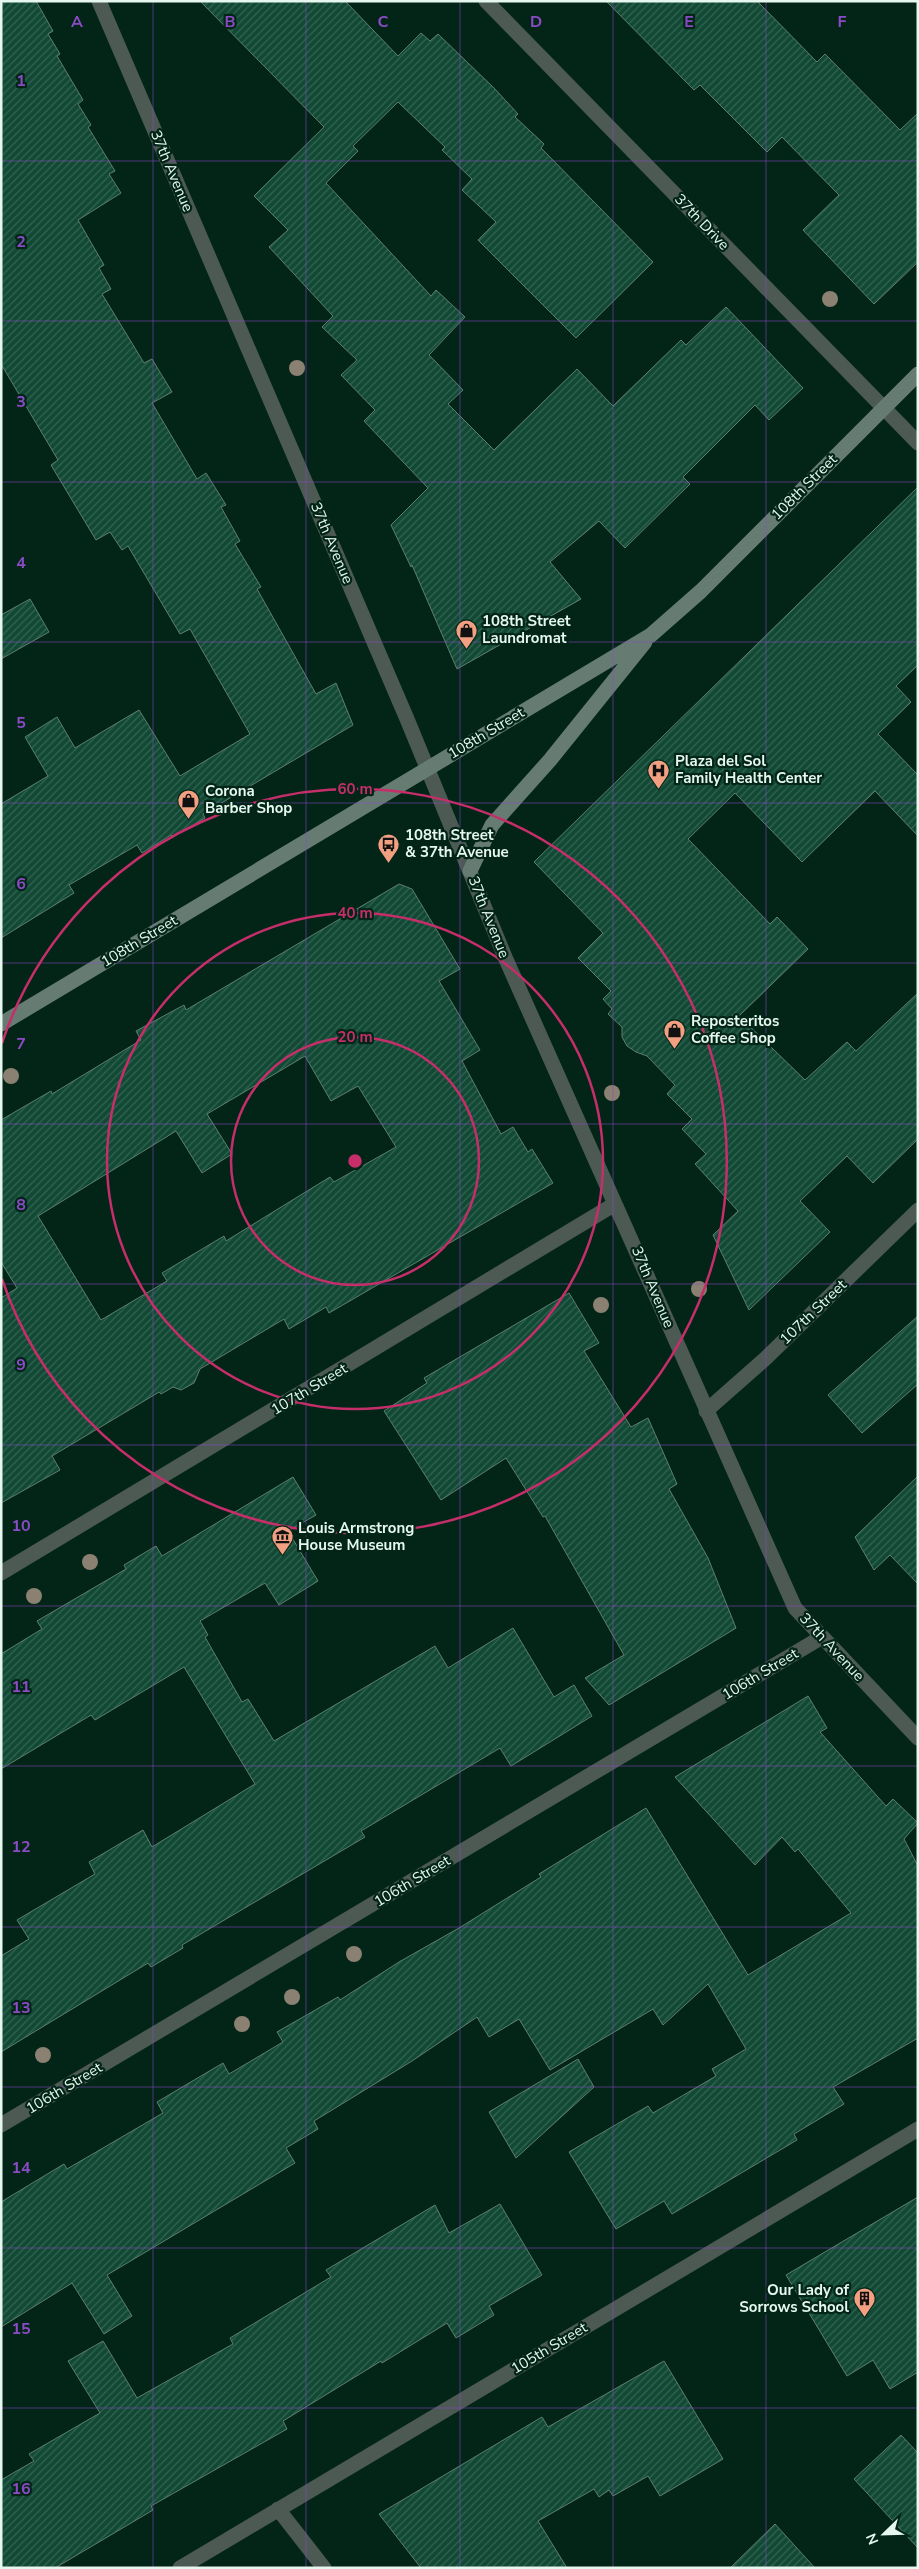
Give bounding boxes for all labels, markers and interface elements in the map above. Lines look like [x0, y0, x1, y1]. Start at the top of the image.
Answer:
text: A [71, 11, 83, 33]
text: B [224, 11, 236, 33]
text: C [378, 11, 389, 33]
text: D [530, 11, 542, 33]
text: E [684, 11, 694, 33]
text: F [838, 11, 847, 33]
text: 1 [16, 70, 26, 92]
street label: 37th Avenue [146, 127, 198, 215]
street label: 37th Drive [670, 189, 734, 255]
text: 2 [16, 231, 26, 253]
text: 3 [16, 391, 26, 413]
street label: 108th Street [767, 449, 842, 524]
street label: 37th Avenue [306, 499, 358, 587]
text: 4 [16, 552, 26, 574]
place label: 108th Street Laundromat [482, 611, 571, 648]
shop icon: 108th Street Laundromat [454, 618, 478, 649]
street label: 108th Street [444, 702, 528, 764]
text: 5 [16, 712, 26, 734]
place label: Plaza del Sol Family Health Center [675, 751, 822, 788]
hospital icon: Plaza del Sol Family Health Center [647, 758, 671, 789]
text: 60 m [337, 779, 373, 799]
place label: Corona Barber Shop [205, 781, 292, 818]
shop icon: Corona Barber Shop [177, 788, 201, 819]
place label: 108th Street & 37th Avenue [405, 825, 509, 862]
bus stop icon: 108th Street & 37th Avenue [377, 832, 401, 863]
text: 6 [16, 873, 26, 895]
street label: 37th Avenue [463, 873, 515, 961]
text: 40 m [337, 903, 373, 923]
street label: 108th Street [97, 910, 181, 972]
place label: Reposteritos Coffee Shop [691, 1011, 779, 1048]
shop icon: Reposteritos Coffee Shop [663, 1018, 687, 1049]
text: 20 m [337, 1027, 373, 1047]
text: 7 [16, 1033, 26, 1055]
centre of rings [346, 1152, 364, 1170]
text: 8 [16, 1194, 26, 1216]
street label: 37th Avenue [627, 1243, 679, 1331]
street label: 107th Street [775, 1275, 851, 1349]
text: 9 [16, 1354, 26, 1376]
street label: 107th Street [267, 1358, 351, 1420]
text: 10 [11, 1515, 31, 1537]
place label: Louis Armstrong House Museum [298, 1518, 414, 1555]
museum icon: Louis Armstrong House Museum [270, 1525, 294, 1556]
street label: 37th Avenue [795, 1608, 869, 1686]
street label: 106th Street [718, 1643, 802, 1705]
text: 11 [11, 1676, 31, 1698]
text: 12 [11, 1836, 31, 1858]
street label: 106th Street [370, 1850, 454, 1912]
text: 13 [11, 1997, 31, 2019]
street label: 106th Street [22, 2057, 106, 2119]
text: 14 [11, 2157, 31, 2179]
place label: Our Lady of Sorrows School [739, 2280, 850, 2317]
building icon: Our Lady of Sorrows School [853, 2287, 877, 2318]
street label: 105th Street [507, 2317, 591, 2379]
text: 15 [11, 2318, 31, 2340]
text: 16 [11, 2478, 31, 2500]
north arrow [859, 2509, 909, 2559]
text: N [862, 2530, 883, 2547]

